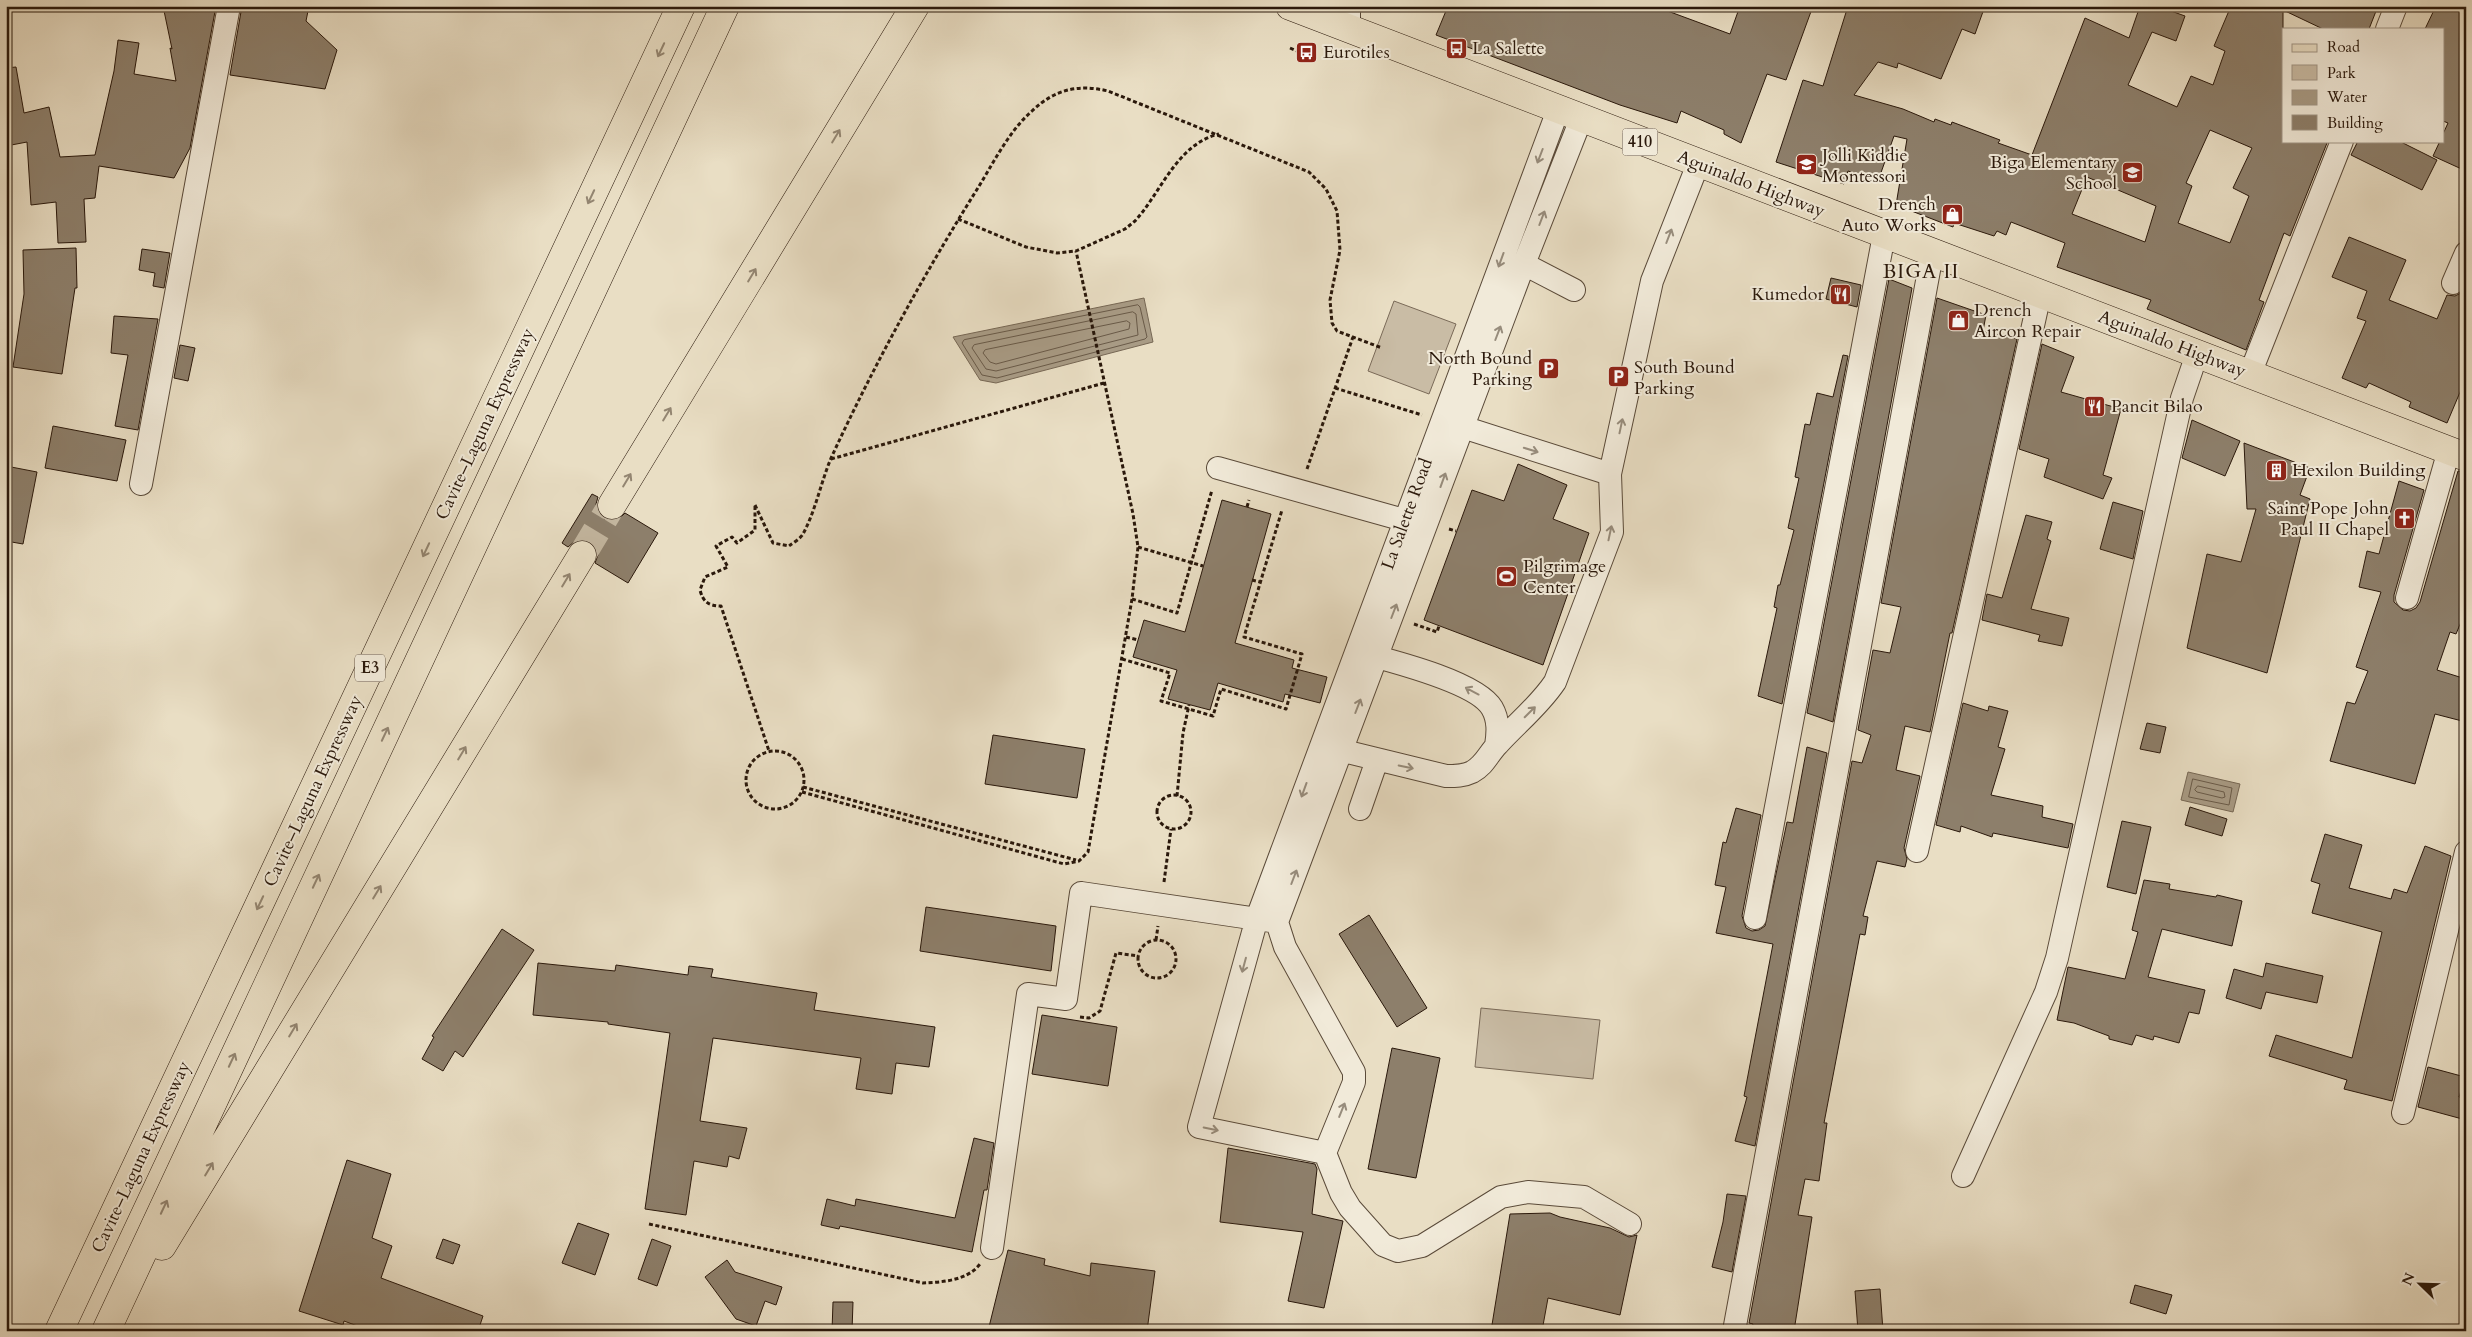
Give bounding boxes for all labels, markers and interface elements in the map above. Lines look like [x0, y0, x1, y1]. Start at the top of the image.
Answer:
legend [2282, 28, 2444, 142]
bus stop icon: La Salette [1444, 36, 1468, 60]
place label: La Salette [1472, 36, 1545, 61]
text: Road [2327, 37, 2360, 57]
bus stop icon: Eurotiles [1295, 40, 1319, 64]
place label: Eurotiles [1323, 40, 1390, 65]
one-way arrow [655, 42, 665, 57]
text: Park [2327, 63, 2356, 83]
text: Water [2326, 87, 2368, 107]
text: Building [2327, 113, 2383, 133]
road number: 410 [1622, 128, 1658, 156]
one-way arrow [832, 129, 842, 143]
place label: Jolli Kiddie Montessori [1819, 143, 1908, 189]
street label: Aguinaldo Highway [1674, 144, 1829, 224]
one-way arrow [1535, 148, 1544, 163]
place label: Biga Elementary School [1990, 150, 2117, 196]
school or university icon: Jolli Kiddie Montessori [1794, 153, 1818, 177]
school or university icon: Biga Elementary School [2121, 160, 2145, 184]
one-way arrow [586, 190, 596, 205]
place label: Drench Auto Works [1841, 192, 1936, 238]
shop icon: Drench Auto Works [1940, 202, 1964, 226]
one-way arrow [1538, 211, 1547, 226]
one-way arrow [1665, 228, 1674, 244]
one-way arrow [1496, 252, 1505, 267]
district label: BIGA II [1883, 258, 1959, 285]
one-way arrow [747, 268, 757, 282]
place label: Kumedor [1751, 282, 1824, 307]
restaurant icon: Kumedor [1828, 282, 1852, 306]
place label: Drench Aircon Repair [1974, 298, 2082, 344]
street label: Aguinaldo Highway [2095, 304, 2250, 384]
shop icon: Drench Aircon Repair [1946, 308, 1970, 332]
street label: Cavite–Laguna Expressway [429, 324, 541, 524]
one-way arrow [1494, 326, 1503, 341]
place label: North Bound Parking [1428, 346, 1533, 392]
place label: South Bound Parking [1634, 355, 1735, 401]
parking icon: North Bound Parking [1536, 356, 1560, 380]
parking icon: South Bound Parking [1606, 365, 1630, 389]
restaurant icon: Pancit Bilao [2083, 394, 2107, 418]
place label: Pancit Bilao [2111, 394, 2203, 419]
one-way arrow [663, 407, 673, 421]
one-way arrow [1616, 419, 1626, 435]
one-way arrow [1523, 445, 1539, 455]
street label: La Salette Road [1375, 454, 1439, 573]
building icon: Hexilon Building [2264, 458, 2288, 482]
place label: Hexilon Building [2292, 458, 2426, 483]
one-way arrow [1439, 473, 1448, 488]
one-way arrow [622, 474, 632, 488]
place label: Saint Pope John Paul II Chapel [2268, 496, 2390, 542]
church icon: Saint Pope John Paul II Chapel [2393, 506, 2417, 530]
one-way arrow [1606, 526, 1615, 542]
one-way arrow [420, 543, 430, 558]
place label: Pilgrimage Center [1523, 554, 1606, 600]
sports icon: Pilgrimage Center [1495, 564, 1519, 588]
one-way arrow [562, 574, 572, 588]
one-way arrow [1390, 604, 1399, 620]
road number: E3 [355, 654, 385, 681]
one-way arrow [1465, 686, 1480, 696]
street label: Cavite–Laguna Expressway [257, 691, 369, 891]
one-way arrow [1355, 699, 1364, 714]
one-way arrow [1524, 706, 1536, 718]
one-way arrow [380, 727, 390, 742]
one-way arrow [457, 746, 467, 760]
one-way arrow [1397, 762, 1413, 772]
one-way arrow [1299, 782, 1308, 798]
one-way arrow [1290, 870, 1299, 885]
one-way arrow [312, 874, 321, 889]
one-way arrow [373, 885, 383, 899]
one-way arrow [255, 896, 265, 911]
one-way arrow [1239, 956, 1248, 972]
one-way arrow [289, 1024, 299, 1038]
one-way arrow [228, 1053, 238, 1068]
street label: Cavite–Laguna Expressway [85, 1057, 197, 1257]
one-way arrow [1338, 1103, 1347, 1118]
one-way arrow [1203, 1125, 1219, 1135]
one-way arrow [204, 1163, 214, 1177]
one-way arrow [159, 1200, 169, 1215]
north arrow [2394, 1260, 2444, 1310]
text: N [2397, 1270, 2420, 1288]

